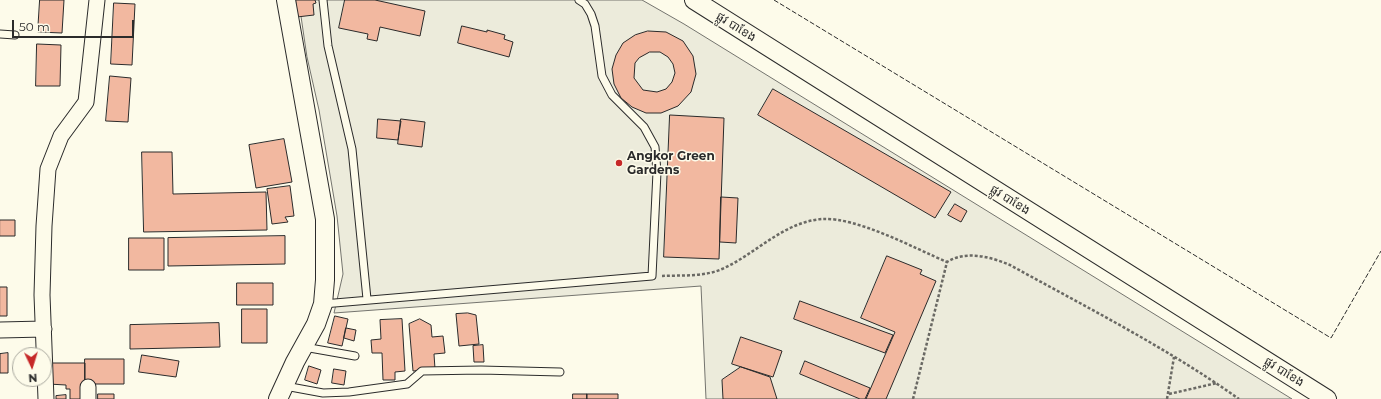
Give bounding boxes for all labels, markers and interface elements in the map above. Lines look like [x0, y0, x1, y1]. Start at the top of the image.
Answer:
street label: ផ្លូវ បាខែង [713, 9, 759, 45]
scale bar [14, 12, 136, 38]
text: 50 m [19, 19, 50, 34]
place label: Angkor Green Gardens [627, 149, 715, 177]
marker: Angkor Green Gardens [614, 158, 624, 168]
street label: ផ្លូវ បាខែង [987, 182, 1033, 218]
north arrow [12, 347, 52, 387]
street label: ផ្លូវ បាខែង [1261, 354, 1307, 390]
text: N [28, 371, 38, 385]

